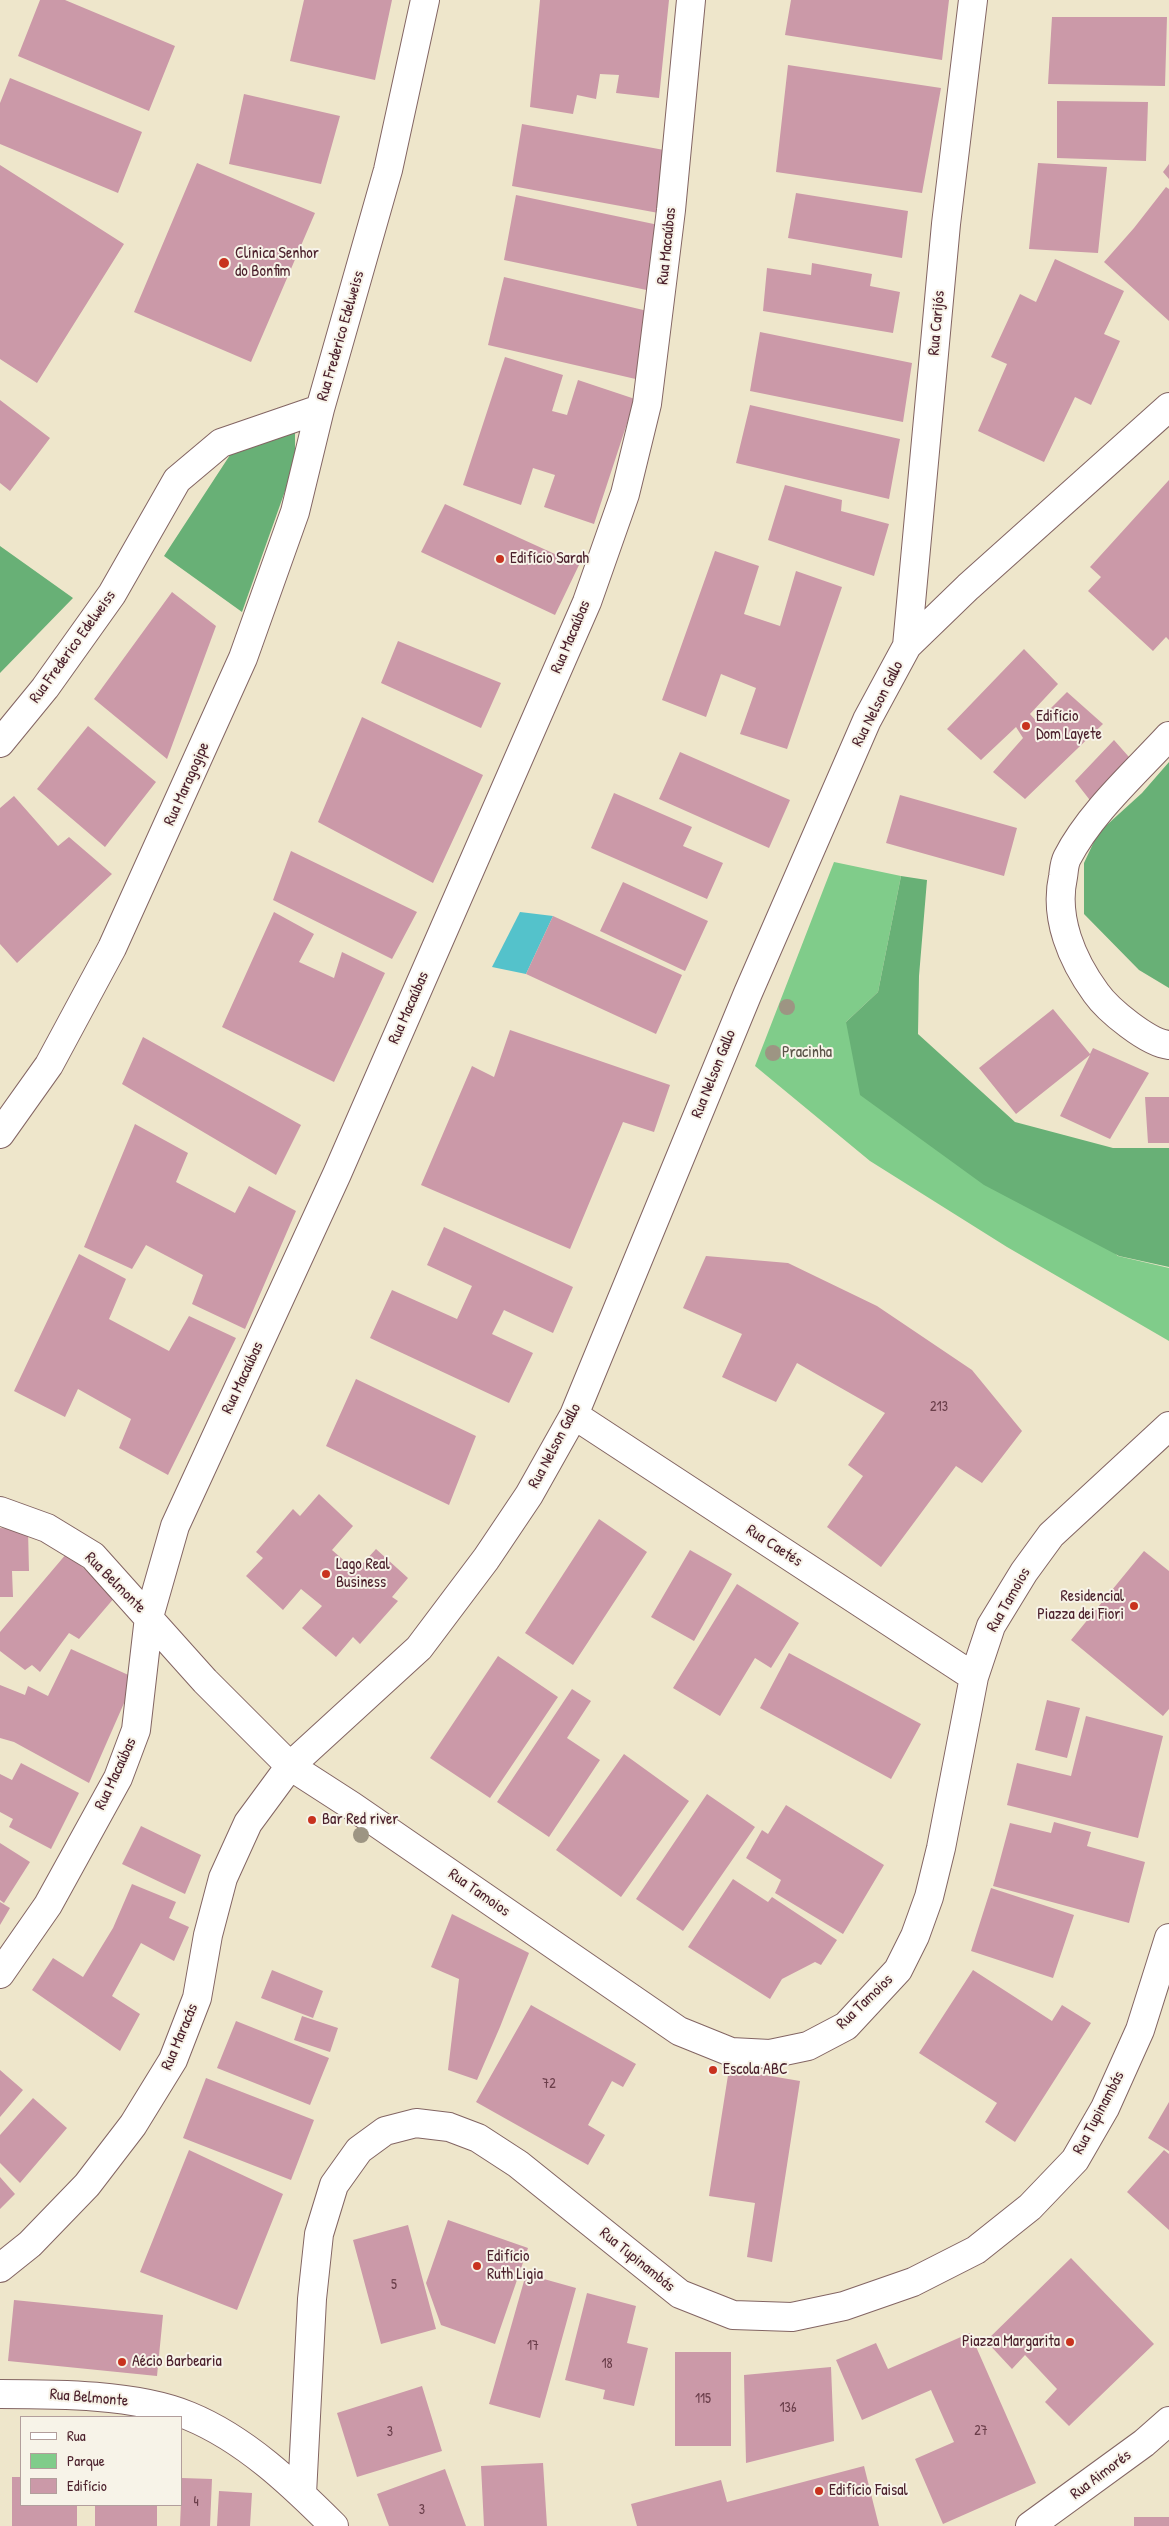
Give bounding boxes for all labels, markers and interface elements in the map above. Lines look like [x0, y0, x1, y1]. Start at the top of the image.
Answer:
street label: Rua Macaúbas [653, 207, 681, 285]
place label: Clínica Senhor do Bonfim [235, 244, 319, 282]
marker: Clínica Senhor do Bonfim [217, 256, 231, 270]
street label: Rua Frederico Edelweiss [313, 269, 369, 403]
street label: Rua Carijós [925, 290, 949, 356]
place label: Edifício Sarah [510, 549, 589, 569]
marker: Edifício Sarah [494, 553, 506, 565]
street label: Rua Frederico Edelweiss [26, 587, 120, 707]
street label: Rua Macaúbas [547, 598, 595, 676]
street label: Rua Nelson Gallo [848, 658, 908, 750]
place label: Edifício Dom Layete [1036, 707, 1102, 745]
marker: Edifício Dom Layete [1020, 720, 1032, 732]
street label: Rua Maragogipe [160, 739, 214, 829]
street label: Rua Macaúbas [385, 969, 433, 1047]
street label: Rua Nelson Gallo [688, 1027, 740, 1121]
park label: Pracinha [782, 1043, 832, 1063]
street label: Rua Macaúbas [218, 1339, 268, 1417]
house number: 213 [930, 1399, 948, 1415]
street label: Rua Nelson Gallo [525, 1400, 585, 1492]
street label: Rua Caetés [742, 1521, 806, 1571]
street label: Rua Belmonte [80, 1548, 150, 1618]
place label: Lago Real Business [336, 1555, 390, 1593]
street label: Rua Tamoios [983, 1565, 1035, 1635]
marker: Lago Real Business [320, 1568, 332, 1580]
place label: Residencial Piazza dei Fiori [1037, 1587, 1124, 1625]
marker: Residencial Piazza dei Fiori [1128, 1600, 1140, 1612]
street label: Rua Macaúbas [91, 1735, 141, 1813]
place label: Bar Red river [322, 1810, 398, 1830]
marker: Bar Red river [306, 1814, 318, 1826]
street label: Rua Tamoios [444, 1865, 514, 1921]
street label: Rua Tamoios [833, 1970, 897, 2034]
street label: Rua Maracás [157, 2001, 203, 2073]
place label: Escola ABC [723, 2060, 788, 2080]
marker: Escola ABC [707, 2064, 719, 2076]
street label: Rua Tupinambás [1069, 2068, 1129, 2158]
house number: 72 [542, 2076, 556, 2092]
street label: Rua Tupinambás [595, 2224, 679, 2296]
place label: Edifício Ruth Ligia [487, 2247, 543, 2285]
marker: Edifício Ruth Ligia [471, 2260, 483, 2272]
house number: 5 [391, 2277, 397, 2293]
place label: Piazza Margarita [962, 2332, 1060, 2352]
marker: Piazza Margarita [1064, 2336, 1076, 2348]
house number: 17 [527, 2338, 539, 2354]
place label: Aécio Barbearia [132, 2352, 222, 2372]
marker: Aécio Barbearia [116, 2356, 128, 2368]
house number: 18 [601, 2356, 613, 2372]
street label: Rua Belmonte [49, 2385, 129, 2411]
house number: 115 [695, 2391, 711, 2407]
house number: 136 [780, 2400, 796, 2416]
legend [20, 2416, 182, 2506]
house number: 27 [974, 2423, 988, 2439]
house number: 3 [387, 2424, 393, 2440]
text: Rua [67, 2425, 86, 2446]
street label: Rua Aimorés [1067, 2446, 1135, 2504]
text: Parque [67, 2450, 105, 2471]
text: Edifício [67, 2475, 107, 2496]
place label: Edifício Faisal [829, 2481, 908, 2501]
marker: Edifício Faisal [813, 2485, 825, 2497]
house number: 4 [193, 2494, 199, 2510]
house number: 3 [419, 2502, 425, 2518]

